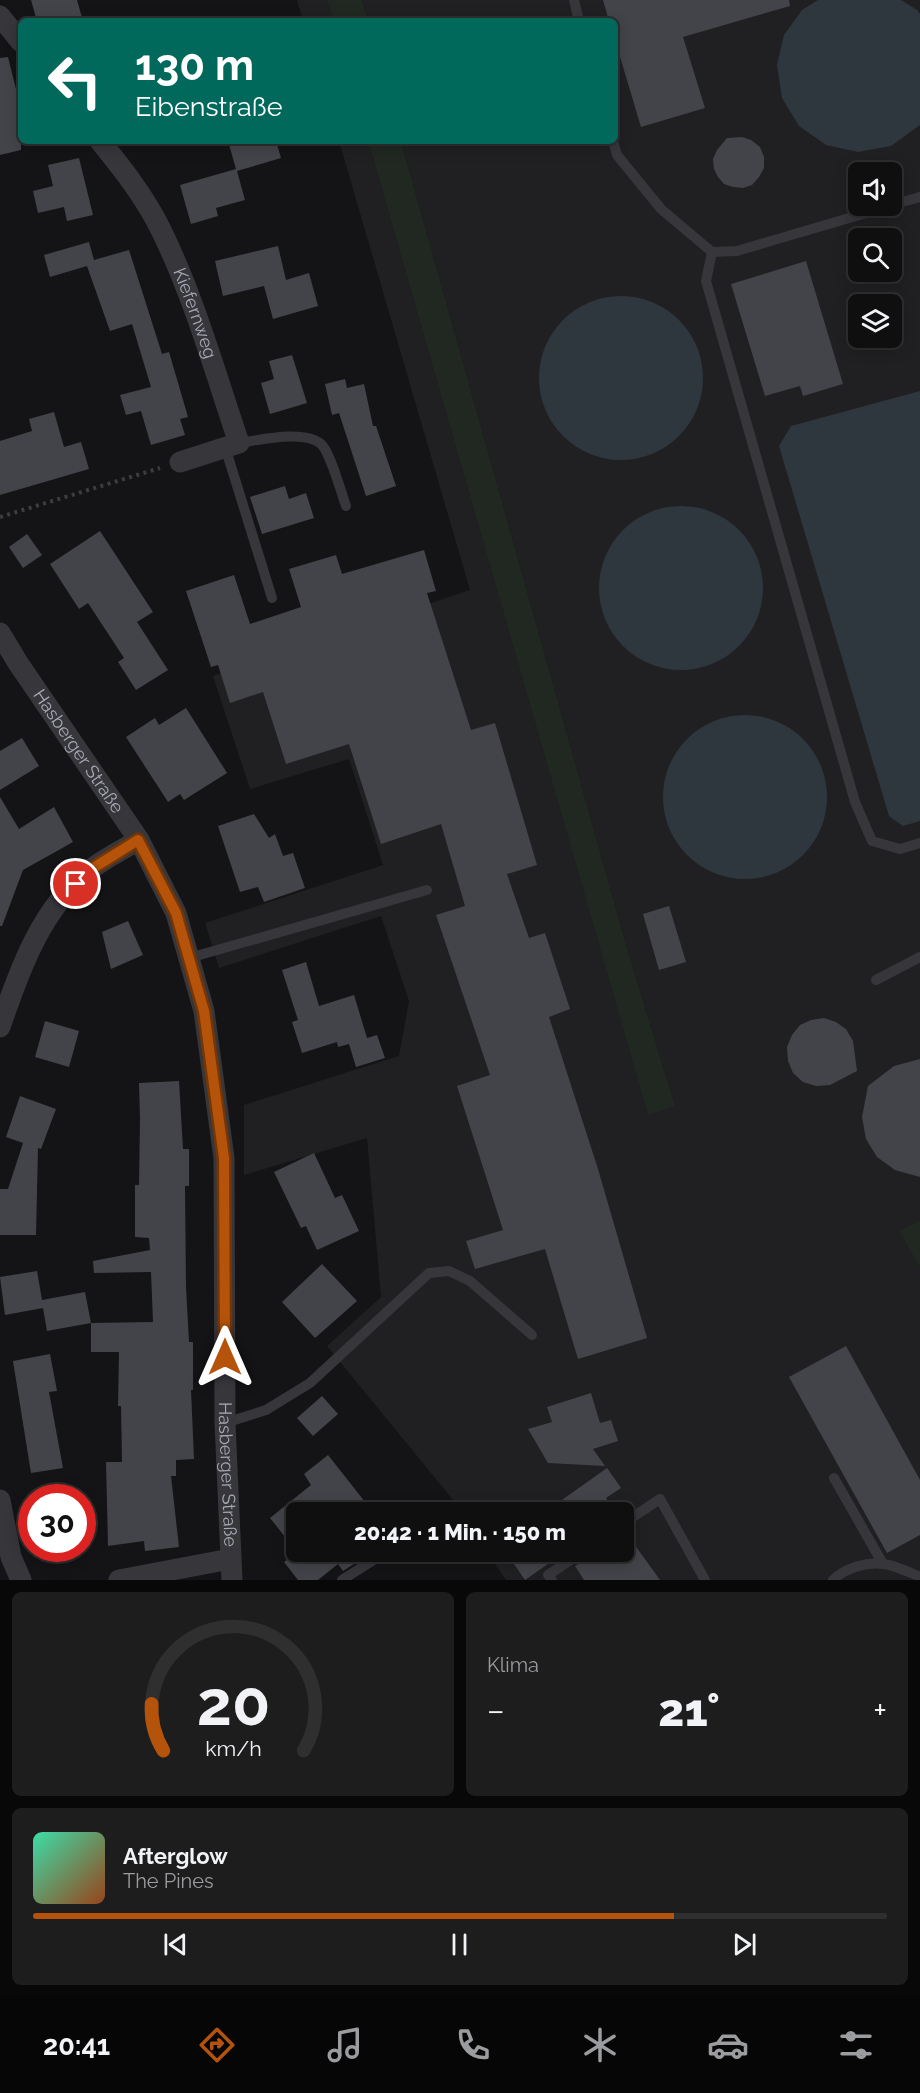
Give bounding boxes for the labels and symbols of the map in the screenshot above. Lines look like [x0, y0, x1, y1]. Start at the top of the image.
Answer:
street label: Kiefernweg [169, 264, 221, 361]
street label: Hasberger Straße [29, 685, 129, 817]
pin [50, 858, 101, 909]
position arrow [193, 1325, 257, 1389]
street label: Hasberger Straße [215, 1402, 242, 1548]
speed limit sign: 30 [18, 1484, 96, 1562]

